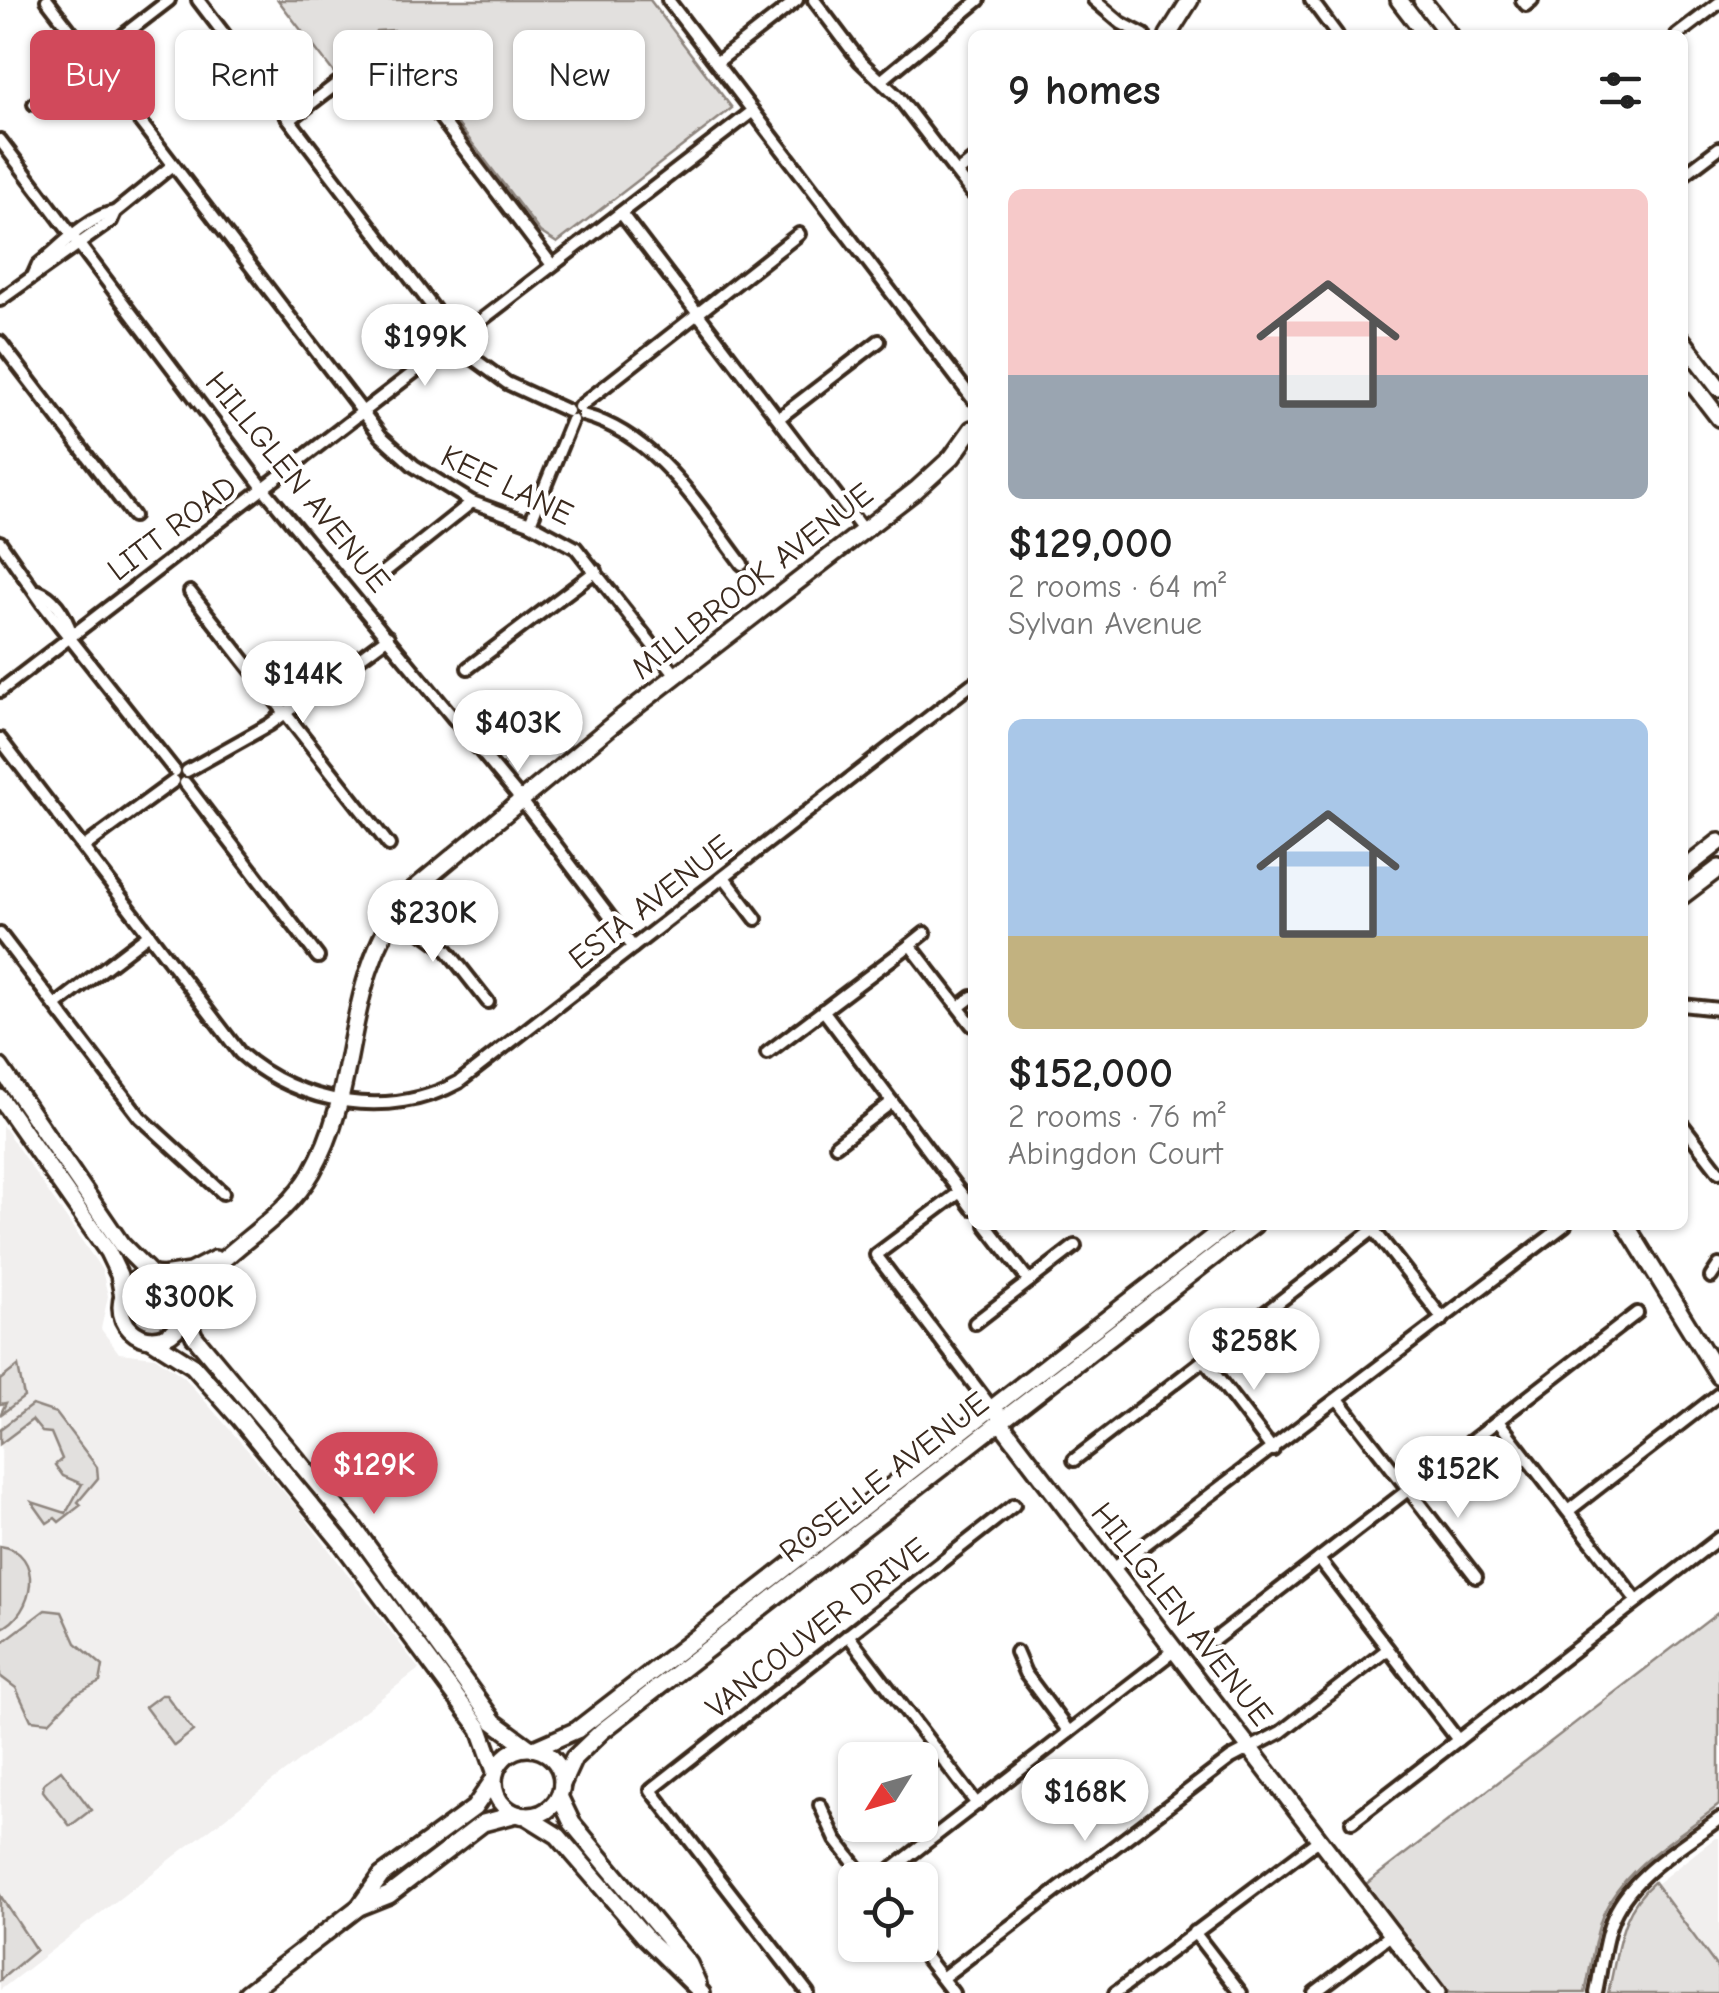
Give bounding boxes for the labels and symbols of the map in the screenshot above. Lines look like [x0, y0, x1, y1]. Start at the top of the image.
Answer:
pin: $199K [355, 304, 495, 389]
street label: HILLGLEN AVENUE [198, 364, 398, 600]
street label: KEE LANE [435, 437, 579, 533]
street label: LITT ROAD [100, 468, 244, 588]
street label: MILLBROOK AVENUE [624, 475, 880, 687]
pin: $144K [233, 641, 373, 726]
pin: $403K [448, 690, 588, 775]
street label: ESTA AVENUE [561, 827, 739, 977]
pin: $230K [363, 880, 503, 965]
pin: $300K [119, 1264, 259, 1349]
pin: $258K [1184, 1308, 1324, 1393]
street label: ROSELLE AVENUE [772, 1384, 996, 1570]
pin: $129K [304, 1432, 444, 1517]
pin: $152K [1388, 1436, 1528, 1521]
street label: HILLGLEN AVENUE [1083, 1495, 1281, 1733]
street label: VANCOUVER DRIVE [699, 1530, 935, 1726]
north arrow [838, 1742, 938, 1842]
pin: $168K [1015, 1759, 1155, 1844]

